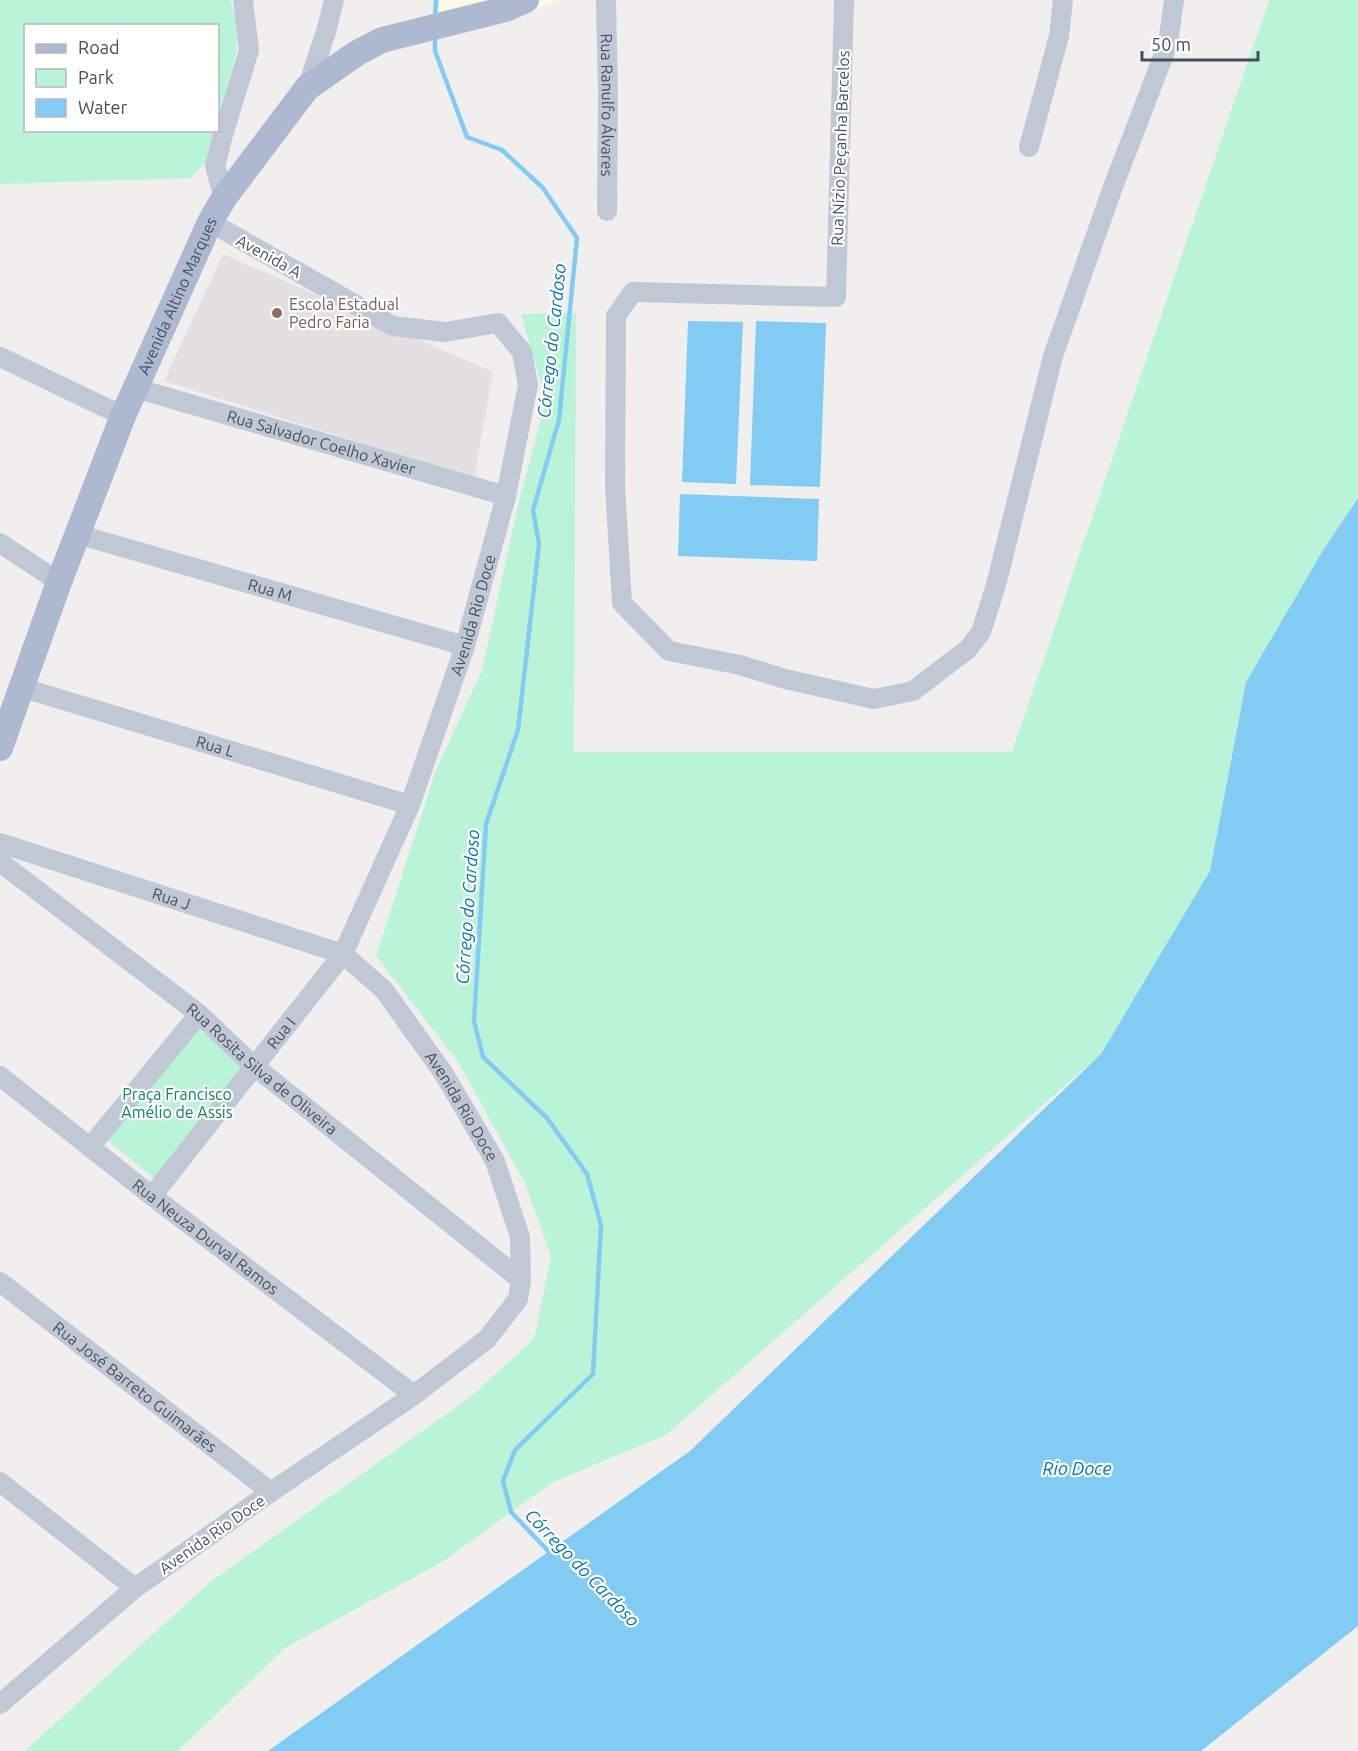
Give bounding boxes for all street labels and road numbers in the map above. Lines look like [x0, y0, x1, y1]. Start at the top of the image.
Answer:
street label: Rua Ranulfo Álvares [598, 33, 619, 177]
street label: Rua Nízio Peçanha Barcelos [828, 50, 852, 246]
street label: Avenida Altino Marques [134, 213, 220, 377]
street label: Avenida A [233, 231, 305, 281]
street label: Rua Salvador Coelho Xavier [225, 406, 418, 478]
street label: Avenida Rio Doce [447, 552, 499, 678]
street label: Rua M [246, 575, 294, 605]
street label: Rua L [194, 732, 237, 760]
street label: Rua J [150, 884, 193, 913]
street label: Rua Rosita Silva de Oliveira [183, 999, 341, 1138]
street label: Rua I [263, 1013, 299, 1052]
street label: Avenida Rio Doce [422, 1048, 502, 1164]
street label: Rua Neuza Durval Ramos [129, 1175, 282, 1298]
street label: Rua José Barreto Guimarães [50, 1318, 221, 1456]
street label: Avenida Rio Doce [156, 1491, 268, 1577]

